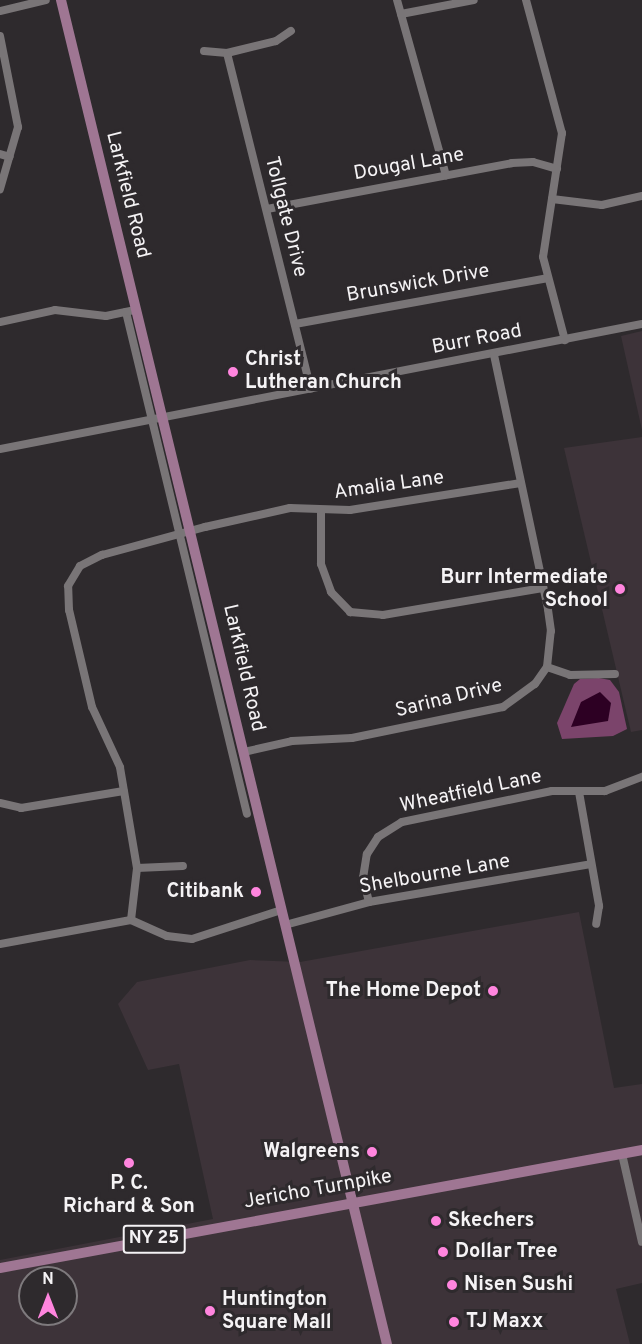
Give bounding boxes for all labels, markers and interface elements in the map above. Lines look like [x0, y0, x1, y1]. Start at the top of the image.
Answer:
street label: Larkfield Road [100, 129, 154, 261]
street label: Dougal Lane [352, 143, 466, 187]
street label: Tollgate Drive [258, 154, 312, 280]
street label: Brunswick Drive [345, 260, 491, 308]
street label: Burr Road [430, 320, 524, 360]
place label: Christ Lutheran Church [245, 348, 402, 395]
marker: Christ Lutheran Church [226, 365, 240, 379]
street label: Amalia Lane [332, 466, 446, 506]
place label: Burr Intermediate School [440, 566, 608, 613]
marker: Burr Intermediate School [613, 582, 627, 596]
street label: Larkfield Road [217, 602, 269, 734]
street label: Sarina Drive [393, 674, 505, 724]
street label: Wheatfield Lane [398, 765, 544, 819]
street label: Shelbourne Lane [358, 850, 512, 900]
place label: Citibank [167, 880, 244, 904]
marker: Citibank [249, 885, 263, 899]
place label: The Home Depot [326, 979, 481, 1003]
marker: The Home Depot [486, 984, 500, 998]
place label: Walgreens [263, 1140, 360, 1164]
marker: Walgreens [365, 1145, 379, 1159]
marker: P. C. Richard & Son [122, 1156, 136, 1170]
street label: Jericho Turnpike [242, 1165, 394, 1215]
place label: P. C. Richard & Son [63, 1172, 195, 1219]
place label: Skechers [448, 1209, 534, 1233]
marker: Skechers [429, 1214, 443, 1228]
road number: NY 25 [121, 1224, 187, 1254]
place label: Dollar Tree [455, 1240, 558, 1264]
marker: Dollar Tree [436, 1245, 450, 1259]
north arrow [18, 1266, 78, 1326]
text: N [42, 1270, 54, 1290]
place label: Nisen Sushi [464, 1273, 573, 1297]
marker: Nisen Sushi [445, 1278, 459, 1292]
place label: Huntington Square Mall [222, 1288, 332, 1335]
marker: Huntington Square Mall [203, 1304, 217, 1318]
place label: TJ Maxx [466, 1310, 543, 1334]
marker: TJ Maxx [447, 1315, 461, 1329]

